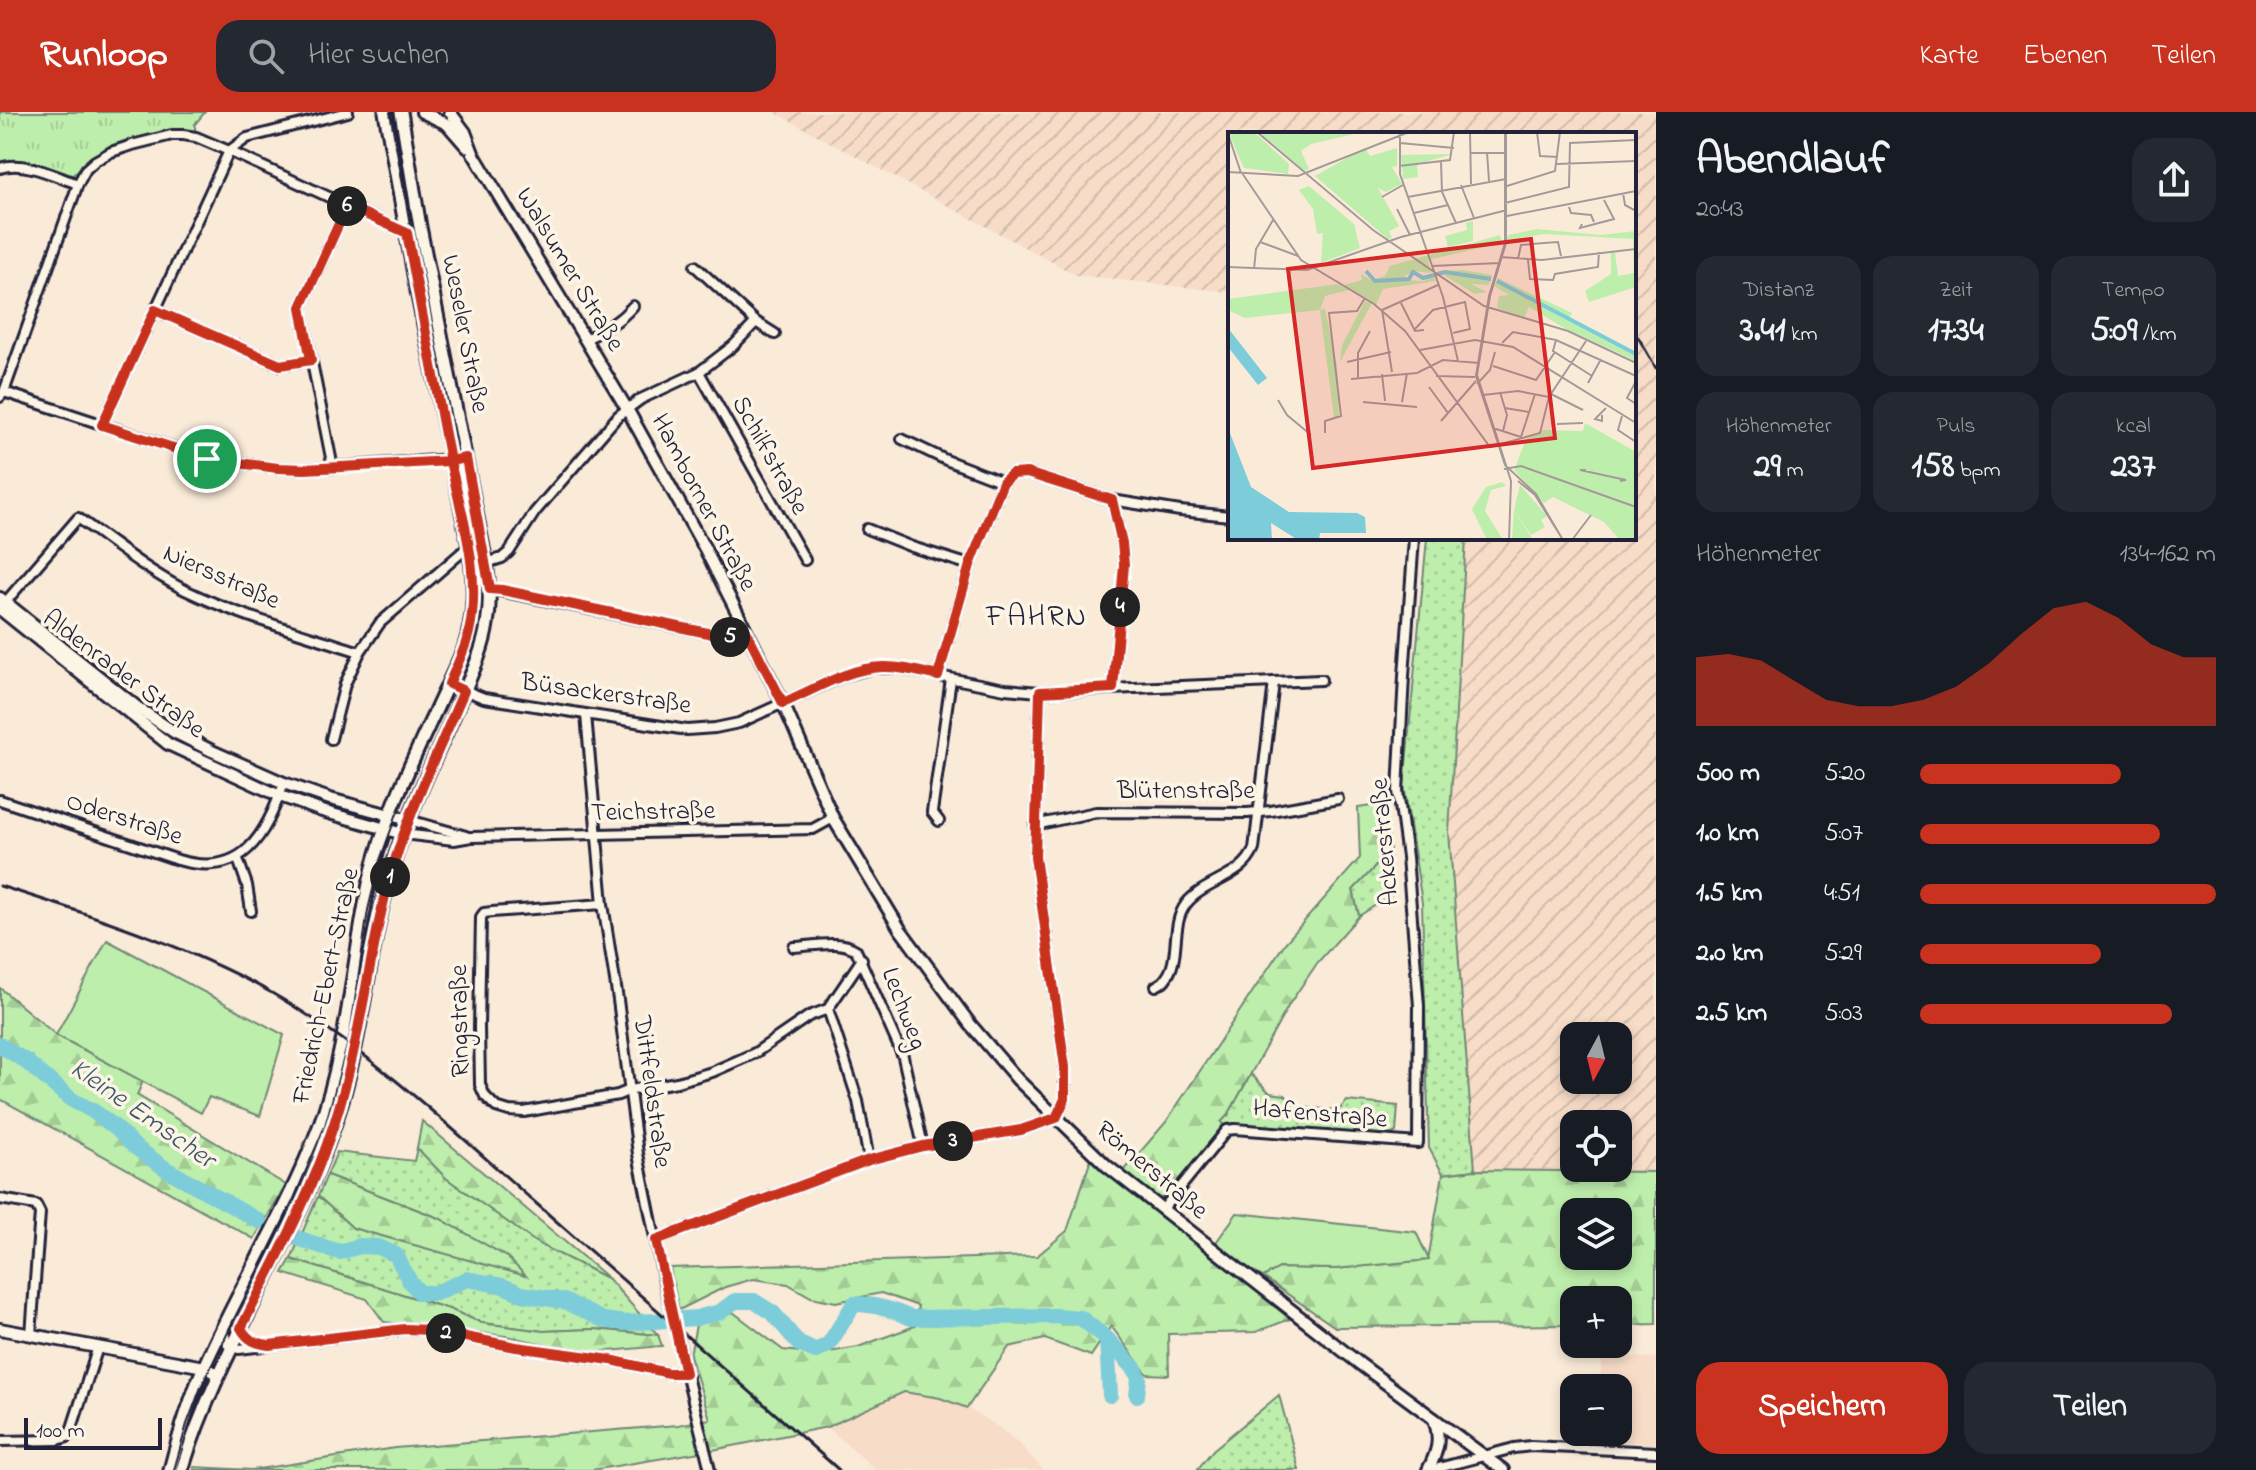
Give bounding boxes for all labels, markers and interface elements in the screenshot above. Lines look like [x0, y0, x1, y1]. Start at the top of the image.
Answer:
search box [216, 20, 776, 92]
text: Runloop [40, 28, 168, 84]
icon: search [244, 34, 288, 78]
text: Hier suchen [308, 34, 449, 78]
text: Karte [1920, 36, 1979, 77]
text: Ebenen [2023, 36, 2107, 77]
text: Teilen [2151, 36, 2216, 77]
text: Abendlauf [1696, 129, 1889, 193]
inset map [1228, 132, 1636, 540]
button: share [2132, 138, 2216, 222]
street label: Walsumer Straße [505, 181, 633, 360]
pin: 6 [327, 186, 367, 226]
text: 6 [342, 190, 352, 222]
text: 20:43 [1696, 191, 1744, 229]
street label: Weseler Straße [430, 252, 498, 417]
text: Distanz [1743, 275, 1814, 307]
text: Zeit [1939, 275, 1973, 307]
text: Tempo [2102, 275, 2165, 307]
text: 3.41 [1740, 307, 1785, 357]
text: 17:34 [1928, 307, 1984, 357]
text: 5:09 [2090, 307, 2137, 357]
text: km [1785, 319, 1818, 351]
text: /km [2137, 319, 2176, 351]
street label: Schilfstraße [721, 389, 818, 523]
street label: Hamborner Straße [640, 407, 766, 599]
text: Höhenmeter [1726, 411, 1832, 443]
text: Puls [1937, 411, 1975, 443]
text: kcal [2116, 411, 2151, 443]
pin [173, 425, 241, 493]
icon: arrive [185, 437, 229, 481]
text: 29 [1754, 443, 1781, 493]
text: 158 [1911, 443, 1954, 493]
text: 237 [2111, 443, 2156, 493]
text: m [1781, 455, 1804, 487]
text: bpm [1954, 455, 2001, 487]
street label: Niersstraße [156, 535, 286, 621]
text: Höhenmeter [1696, 536, 1821, 574]
text: 134–162 m [2119, 536, 2216, 574]
pin: 4 [1100, 587, 1140, 627]
text: 4 [1115, 591, 1125, 623]
district label: FAHRN [985, 596, 1088, 640]
street label: Aldenrader Straße [34, 601, 213, 749]
pin: 5 [710, 617, 750, 657]
text: 5 [724, 621, 736, 653]
street label: Büsackerstraße [517, 664, 694, 726]
text: 500 m [1696, 755, 1760, 793]
text: 5:20 [1824, 755, 1865, 793]
street label: Blütenstraße [1116, 773, 1255, 811]
street label: Ackerstraße [1361, 776, 1411, 907]
street label: Oderstraße [61, 783, 188, 857]
street label: Teichstraße [590, 793, 716, 833]
text: 1.0 km [1696, 815, 1759, 853]
text: 5:07 [1824, 815, 1863, 853]
pin: 1 [370, 857, 410, 897]
text: 1 [387, 861, 394, 893]
street label: Friedrich-Ebert-Straße [283, 864, 371, 1109]
text: 1.5 km [1696, 875, 1763, 913]
text: 4:51 [1824, 875, 1860, 913]
text: 2.0 km [1696, 935, 1764, 973]
text: 5:29 [1824, 935, 1862, 973]
street label: Lechweg [870, 962, 936, 1056]
street label: Ringstraße [441, 964, 481, 1078]
text: 2.5 km [1696, 995, 1767, 1033]
text: 5:03 [1824, 995, 1863, 1033]
street label: Dittfeldstraße [621, 1012, 681, 1171]
north arrow [1560, 1022, 1632, 1094]
map controls [1560, 1022, 1632, 1446]
water label: Kleine Emscher [61, 1050, 226, 1182]
street label: Hafenstraße [1251, 1090, 1389, 1140]
button: locate [1560, 1110, 1632, 1182]
street label: Römerstraße [1086, 1112, 1216, 1230]
pin: 3 [933, 1121, 973, 1161]
text: 3 [948, 1125, 958, 1157]
button: layers [1560, 1198, 1632, 1270]
button: + [1560, 1286, 1632, 1358]
pin: 2 [426, 1313, 466, 1353]
text: 2 [441, 1317, 451, 1349]
button: Speichern [1696, 1362, 1948, 1454]
button: Teilen [1964, 1362, 2216, 1454]
button: − [1560, 1374, 1632, 1446]
scale bar [24, 1414, 162, 1450]
text: 100 m [36, 1416, 85, 1448]

